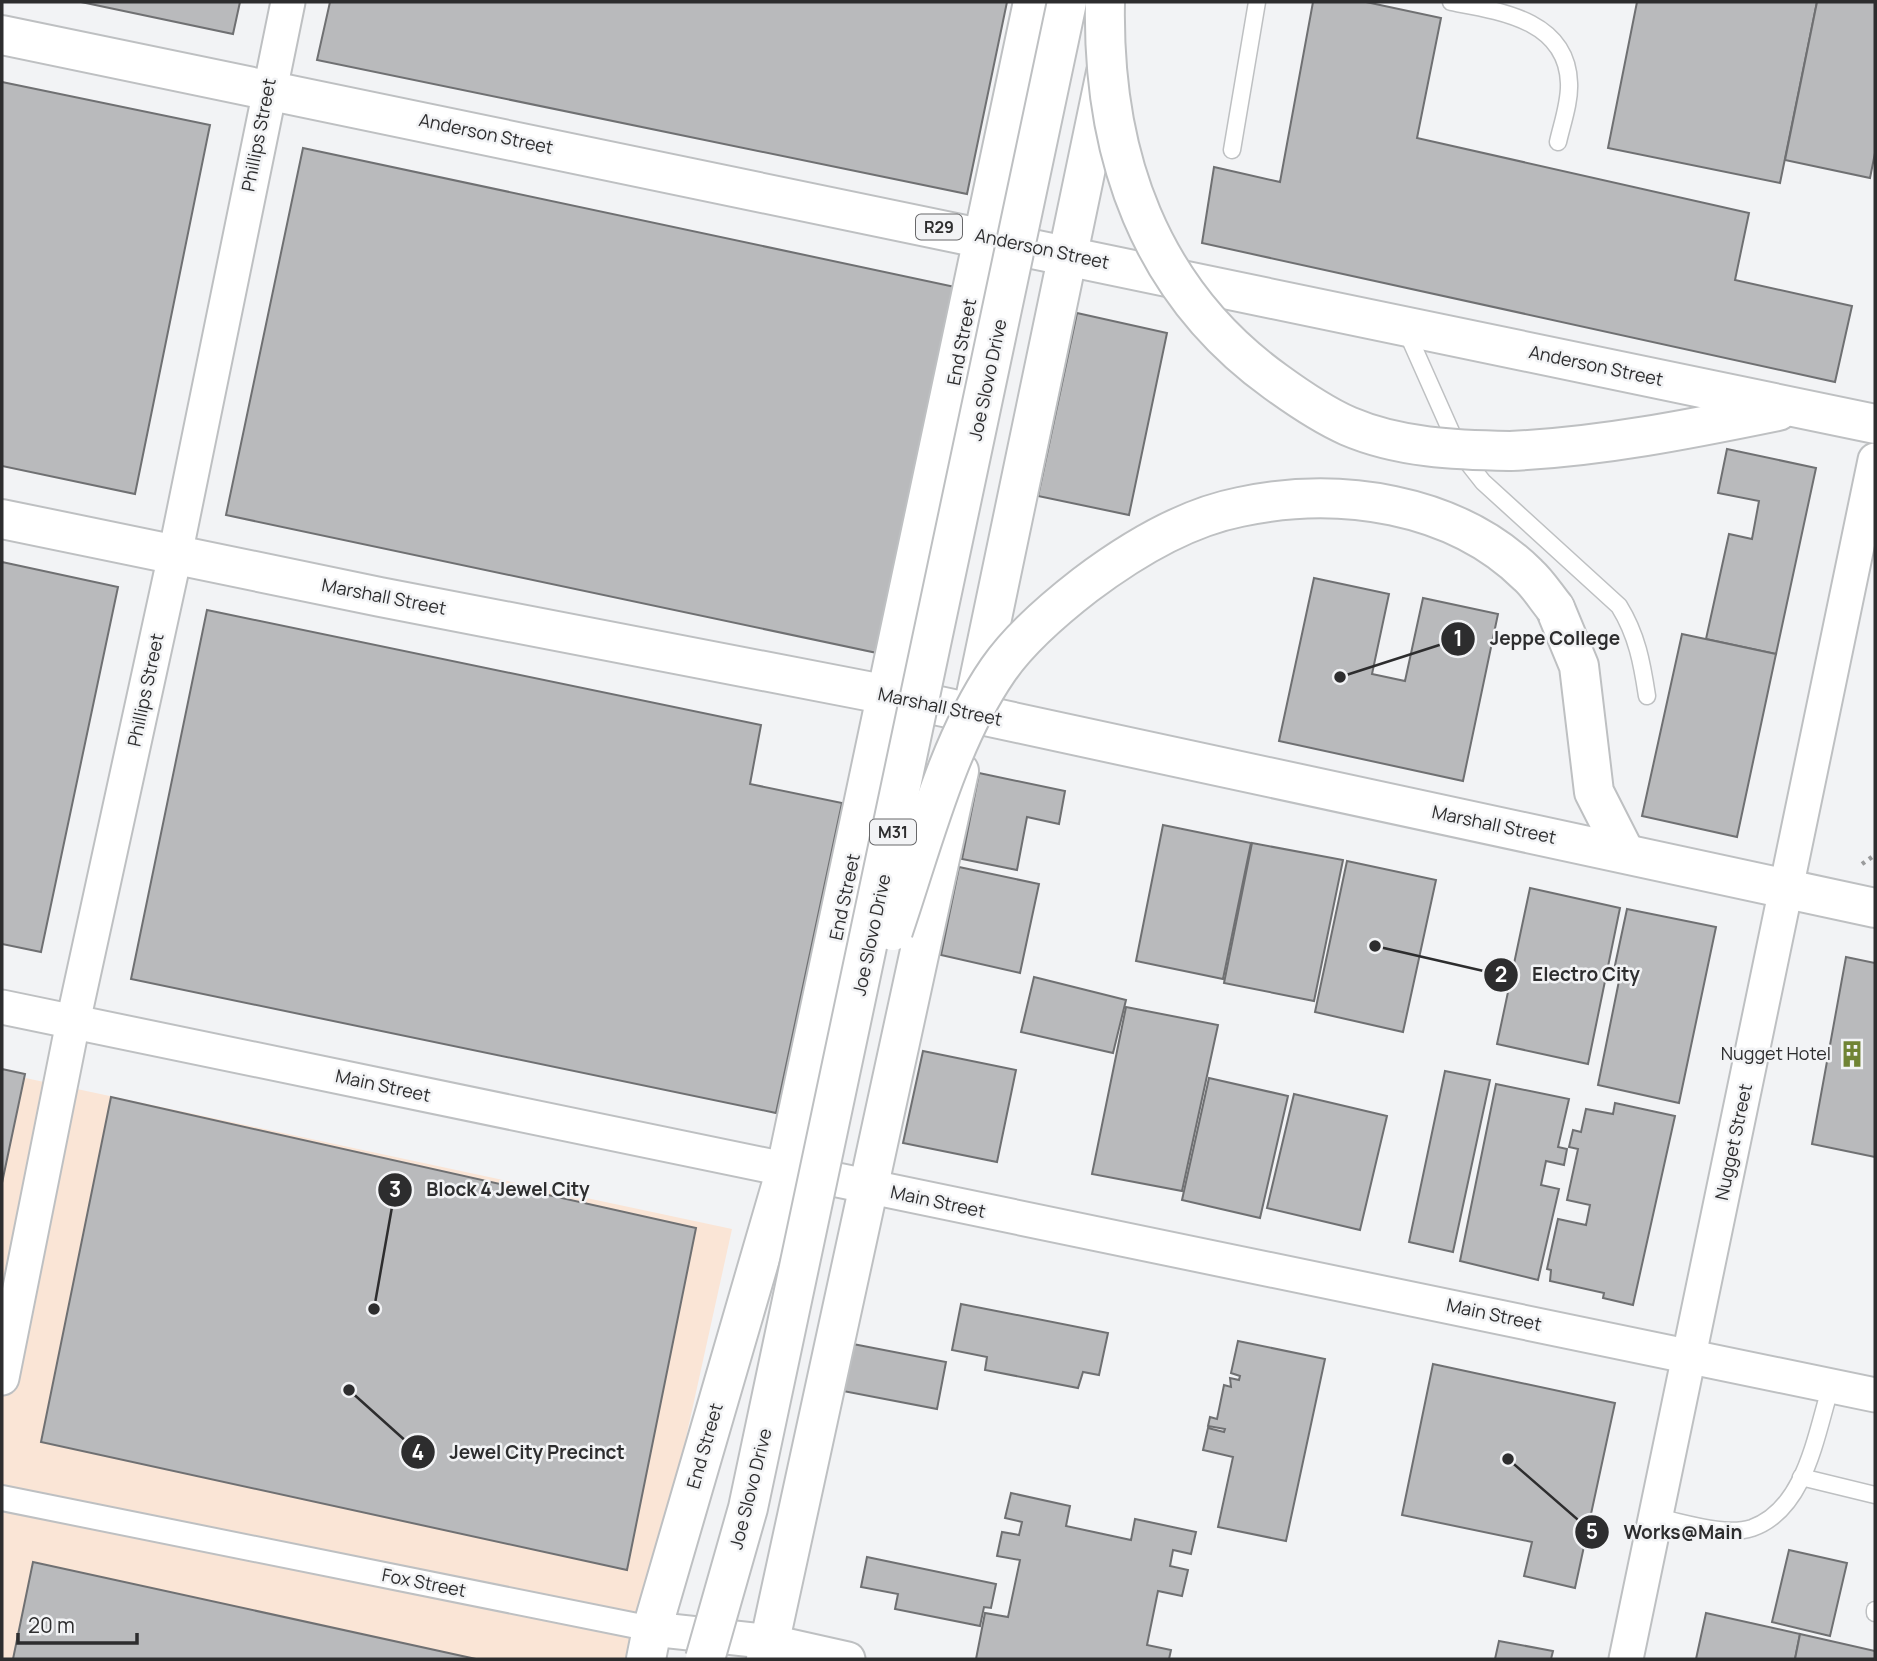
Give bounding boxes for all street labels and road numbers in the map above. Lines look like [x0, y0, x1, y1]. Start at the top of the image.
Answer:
street label: Phillips Street [235, 76, 281, 193]
street label: Anderson Street [417, 107, 556, 159]
road number: R29 [916, 215, 962, 240]
street label: Anderson Street [973, 222, 1112, 274]
street label: End Street [941, 296, 981, 387]
street label: Joe Slovo Drive [962, 317, 1012, 443]
street label: Anderson Street [1527, 339, 1666, 391]
street label: Marshall Street [320, 572, 448, 620]
street label: Phillips Street [121, 631, 169, 748]
street label: Marshall Street [876, 681, 1004, 731]
street label: Marshall Street [1430, 799, 1558, 849]
road number: M31 [870, 820, 916, 845]
street label: End Street [823, 851, 865, 942]
street label: Joe Slovo Drive [846, 872, 896, 998]
street label: Main Street [334, 1063, 433, 1107]
street label: Nugget Street [1709, 1081, 1757, 1202]
street label: Main Street [889, 1179, 988, 1223]
street label: Main Street [1445, 1292, 1544, 1336]
street label: End Street [680, 1400, 728, 1491]
street label: Joe Slovo Drive [723, 1426, 777, 1552]
street label: Fox Street [380, 1562, 468, 1602]

